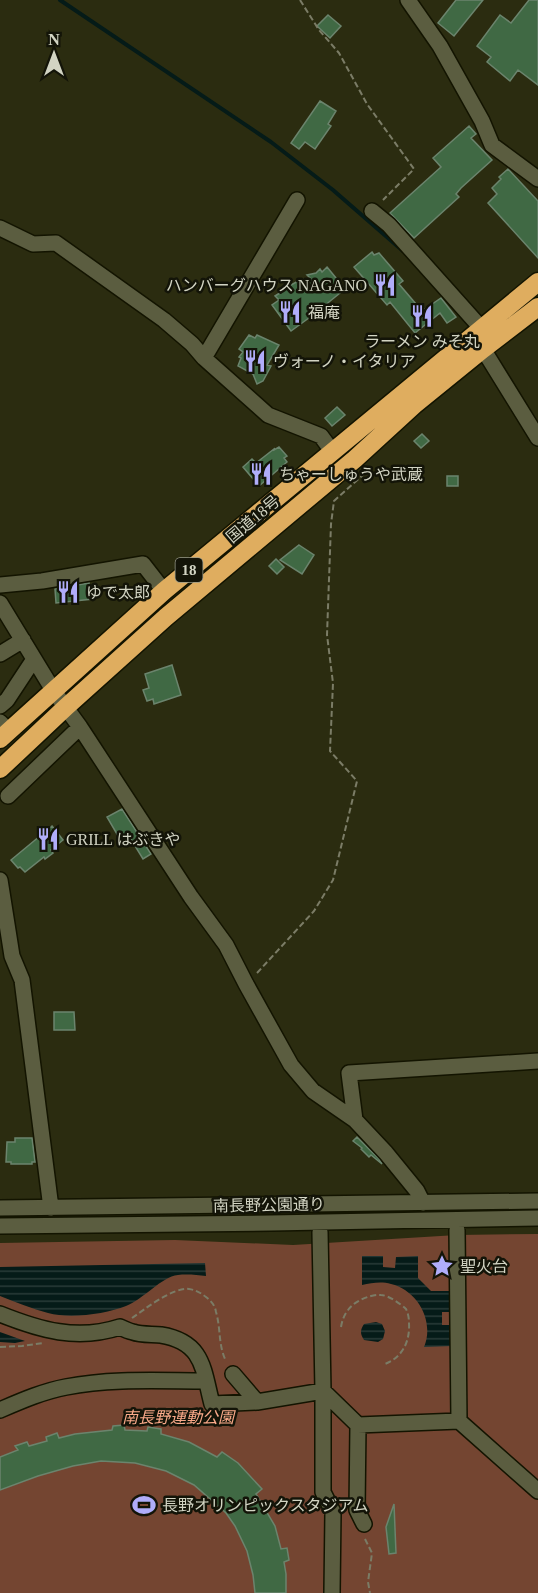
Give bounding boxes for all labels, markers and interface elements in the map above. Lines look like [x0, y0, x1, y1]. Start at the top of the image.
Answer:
north arrow [24, 24, 84, 84]
text: N [48, 31, 60, 48]
restaurant icon: ハンバーグハウス NAGANO [372, 272, 398, 298]
place label: ハンバーグハウス NAGANO [166, 277, 367, 294]
restaurant icon: 福庵 [277, 299, 303, 325]
restaurant icon: ラーメン みそ丸 [409, 303, 435, 329]
place label: 福庵 [308, 304, 340, 321]
place label: ラーメン みそ丸 [364, 333, 480, 350]
restaurant icon: ヴォーノ・イタリア [242, 348, 268, 374]
place label: ヴォーノ・イタリア [273, 353, 415, 370]
restaurant icon: ちゃーしゅうや武蔵 [248, 461, 274, 487]
place label: ちゃーしゅうや武蔵 [279, 466, 423, 483]
street label: 国道18号 [223, 492, 283, 546]
road number: 18 [176, 558, 202, 582]
restaurant icon: ゆで太郎 [55, 579, 81, 605]
place label: ゆで太郎 [86, 584, 150, 601]
restaurant icon: GRILL はぶきや [35, 826, 61, 852]
place label: GRILL はぶきや [66, 831, 181, 848]
street label: 南長野公園通り [213, 1196, 325, 1214]
place icon: 聖火台 [429, 1253, 455, 1279]
place label: 聖火台 [460, 1258, 508, 1275]
park label: 南長野運動公園 [122, 1409, 236, 1426]
sports icon: 長野オリンピックスタジアム [131, 1492, 157, 1518]
place label: 長野オリンピックスタジアム [162, 1497, 368, 1514]

